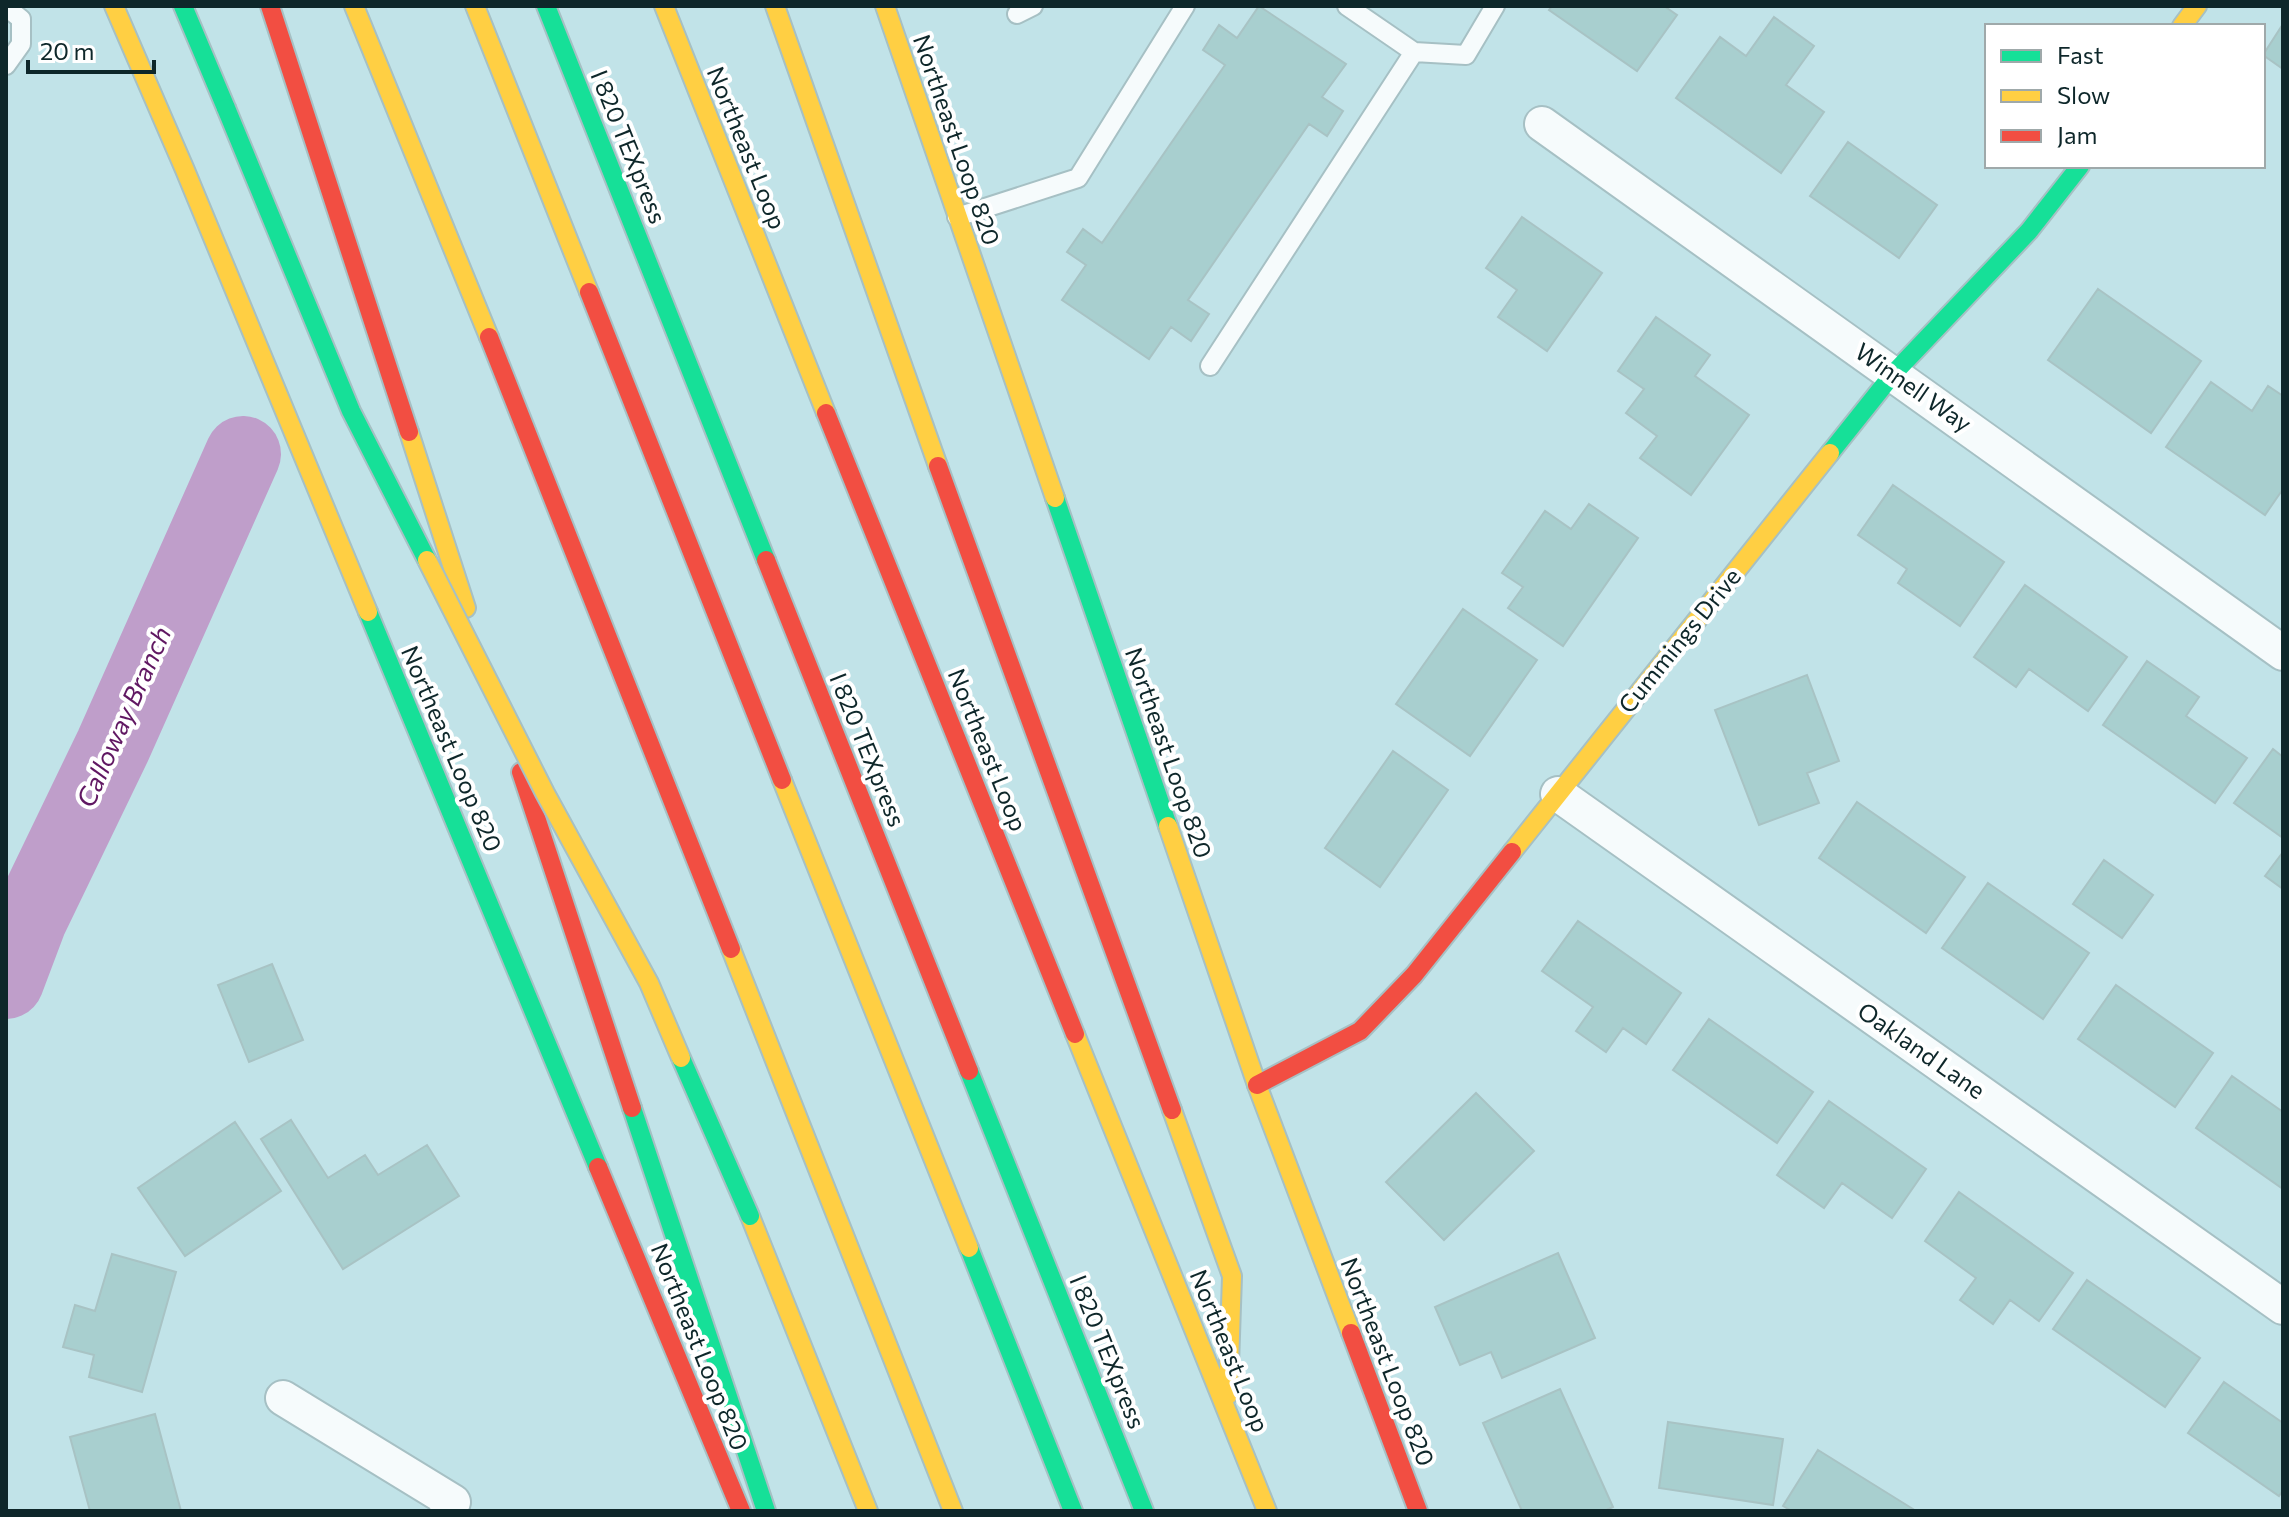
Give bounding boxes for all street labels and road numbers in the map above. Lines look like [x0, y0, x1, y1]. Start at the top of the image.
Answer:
street label: Northeast Loop 820 [908, 30, 1007, 249]
street label: Northeast Loop [702, 62, 793, 233]
street label: I 820 TEXpress [585, 65, 673, 227]
street label: Winnell Way [1850, 336, 1978, 438]
street label: Cummings Drive [1612, 562, 1746, 718]
street label: Northeast Loop 820 [396, 641, 509, 856]
street label: Northeast Loop 820 [1120, 643, 1219, 862]
street label: Northeast Loop [943, 664, 1034, 835]
street label: I 820 TEXpress [824, 668, 912, 830]
street label: Oakland Lane [1853, 995, 1991, 1104]
street label: Northeast Loop 820 [646, 1239, 755, 1454]
street label: Northeast Loop 820 [1335, 1253, 1441, 1470]
street label: Northeast Loop [1185, 1265, 1276, 1436]
street label: I 820 TEXpress [1064, 1270, 1152, 1432]

